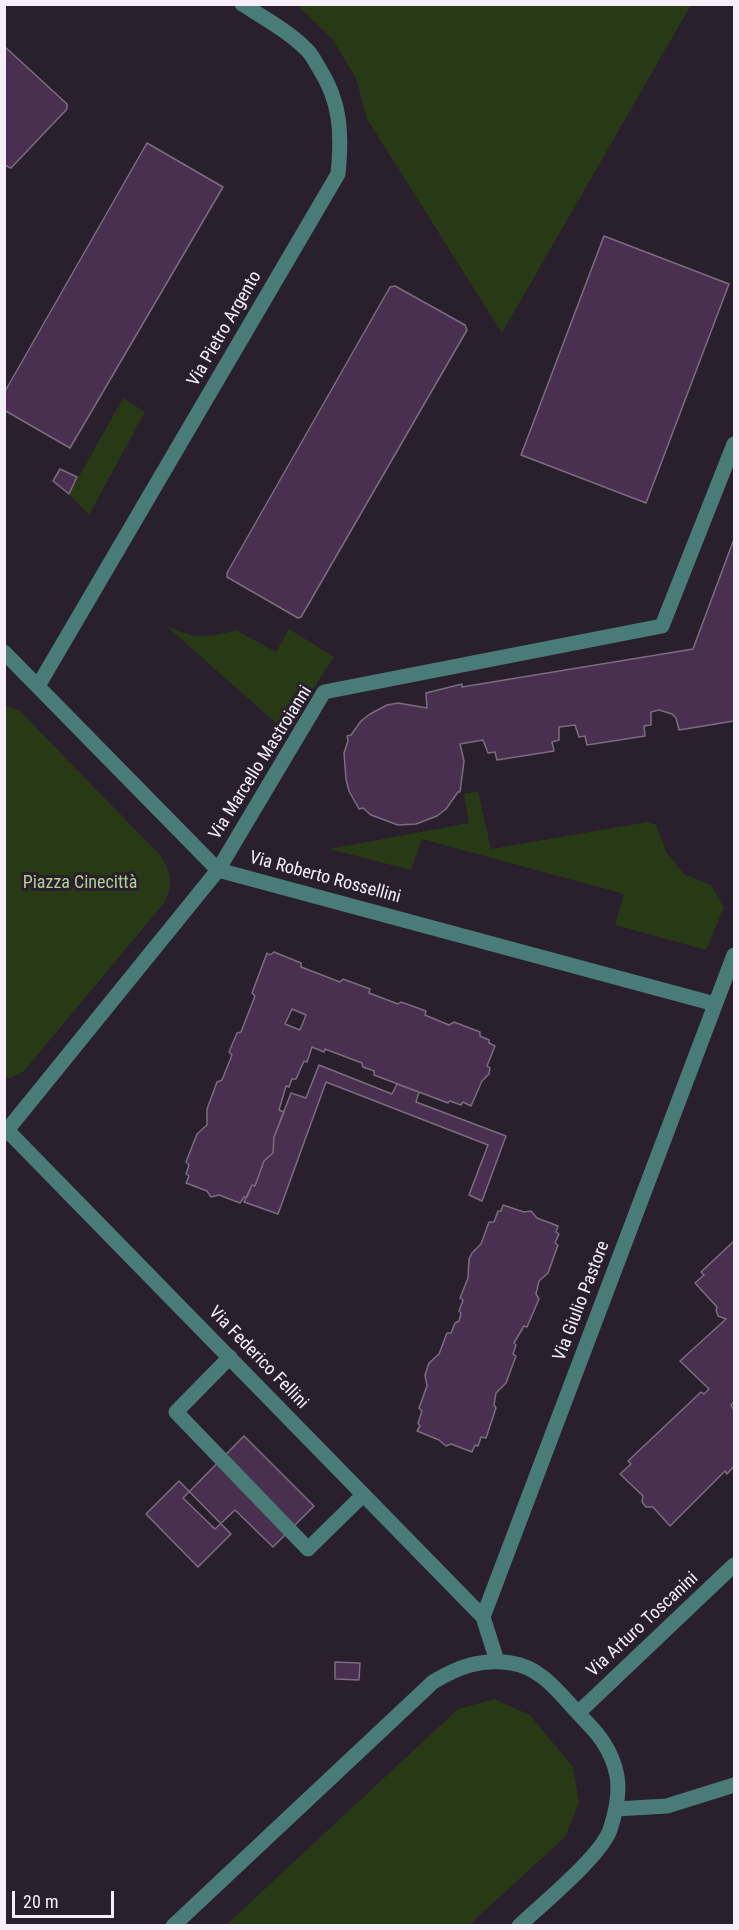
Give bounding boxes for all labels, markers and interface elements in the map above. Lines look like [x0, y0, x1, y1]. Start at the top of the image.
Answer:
street label: Via Pietro Argento [183, 268, 267, 390]
street label: Via Marcello Mastroianni [205, 682, 317, 844]
street label: Via Roberto Rossellini [247, 847, 403, 909]
park label: Piazza Cinecittà [23, 872, 137, 894]
street label: Via Giulio Pastore [549, 1238, 615, 1364]
street label: Via Federico Fellini [204, 1302, 312, 1414]
street label: Via Arturo Toscanini [583, 1568, 703, 1682]
scale bar [15, 1879, 117, 1917]
text: 20 m [23, 1891, 58, 1912]

